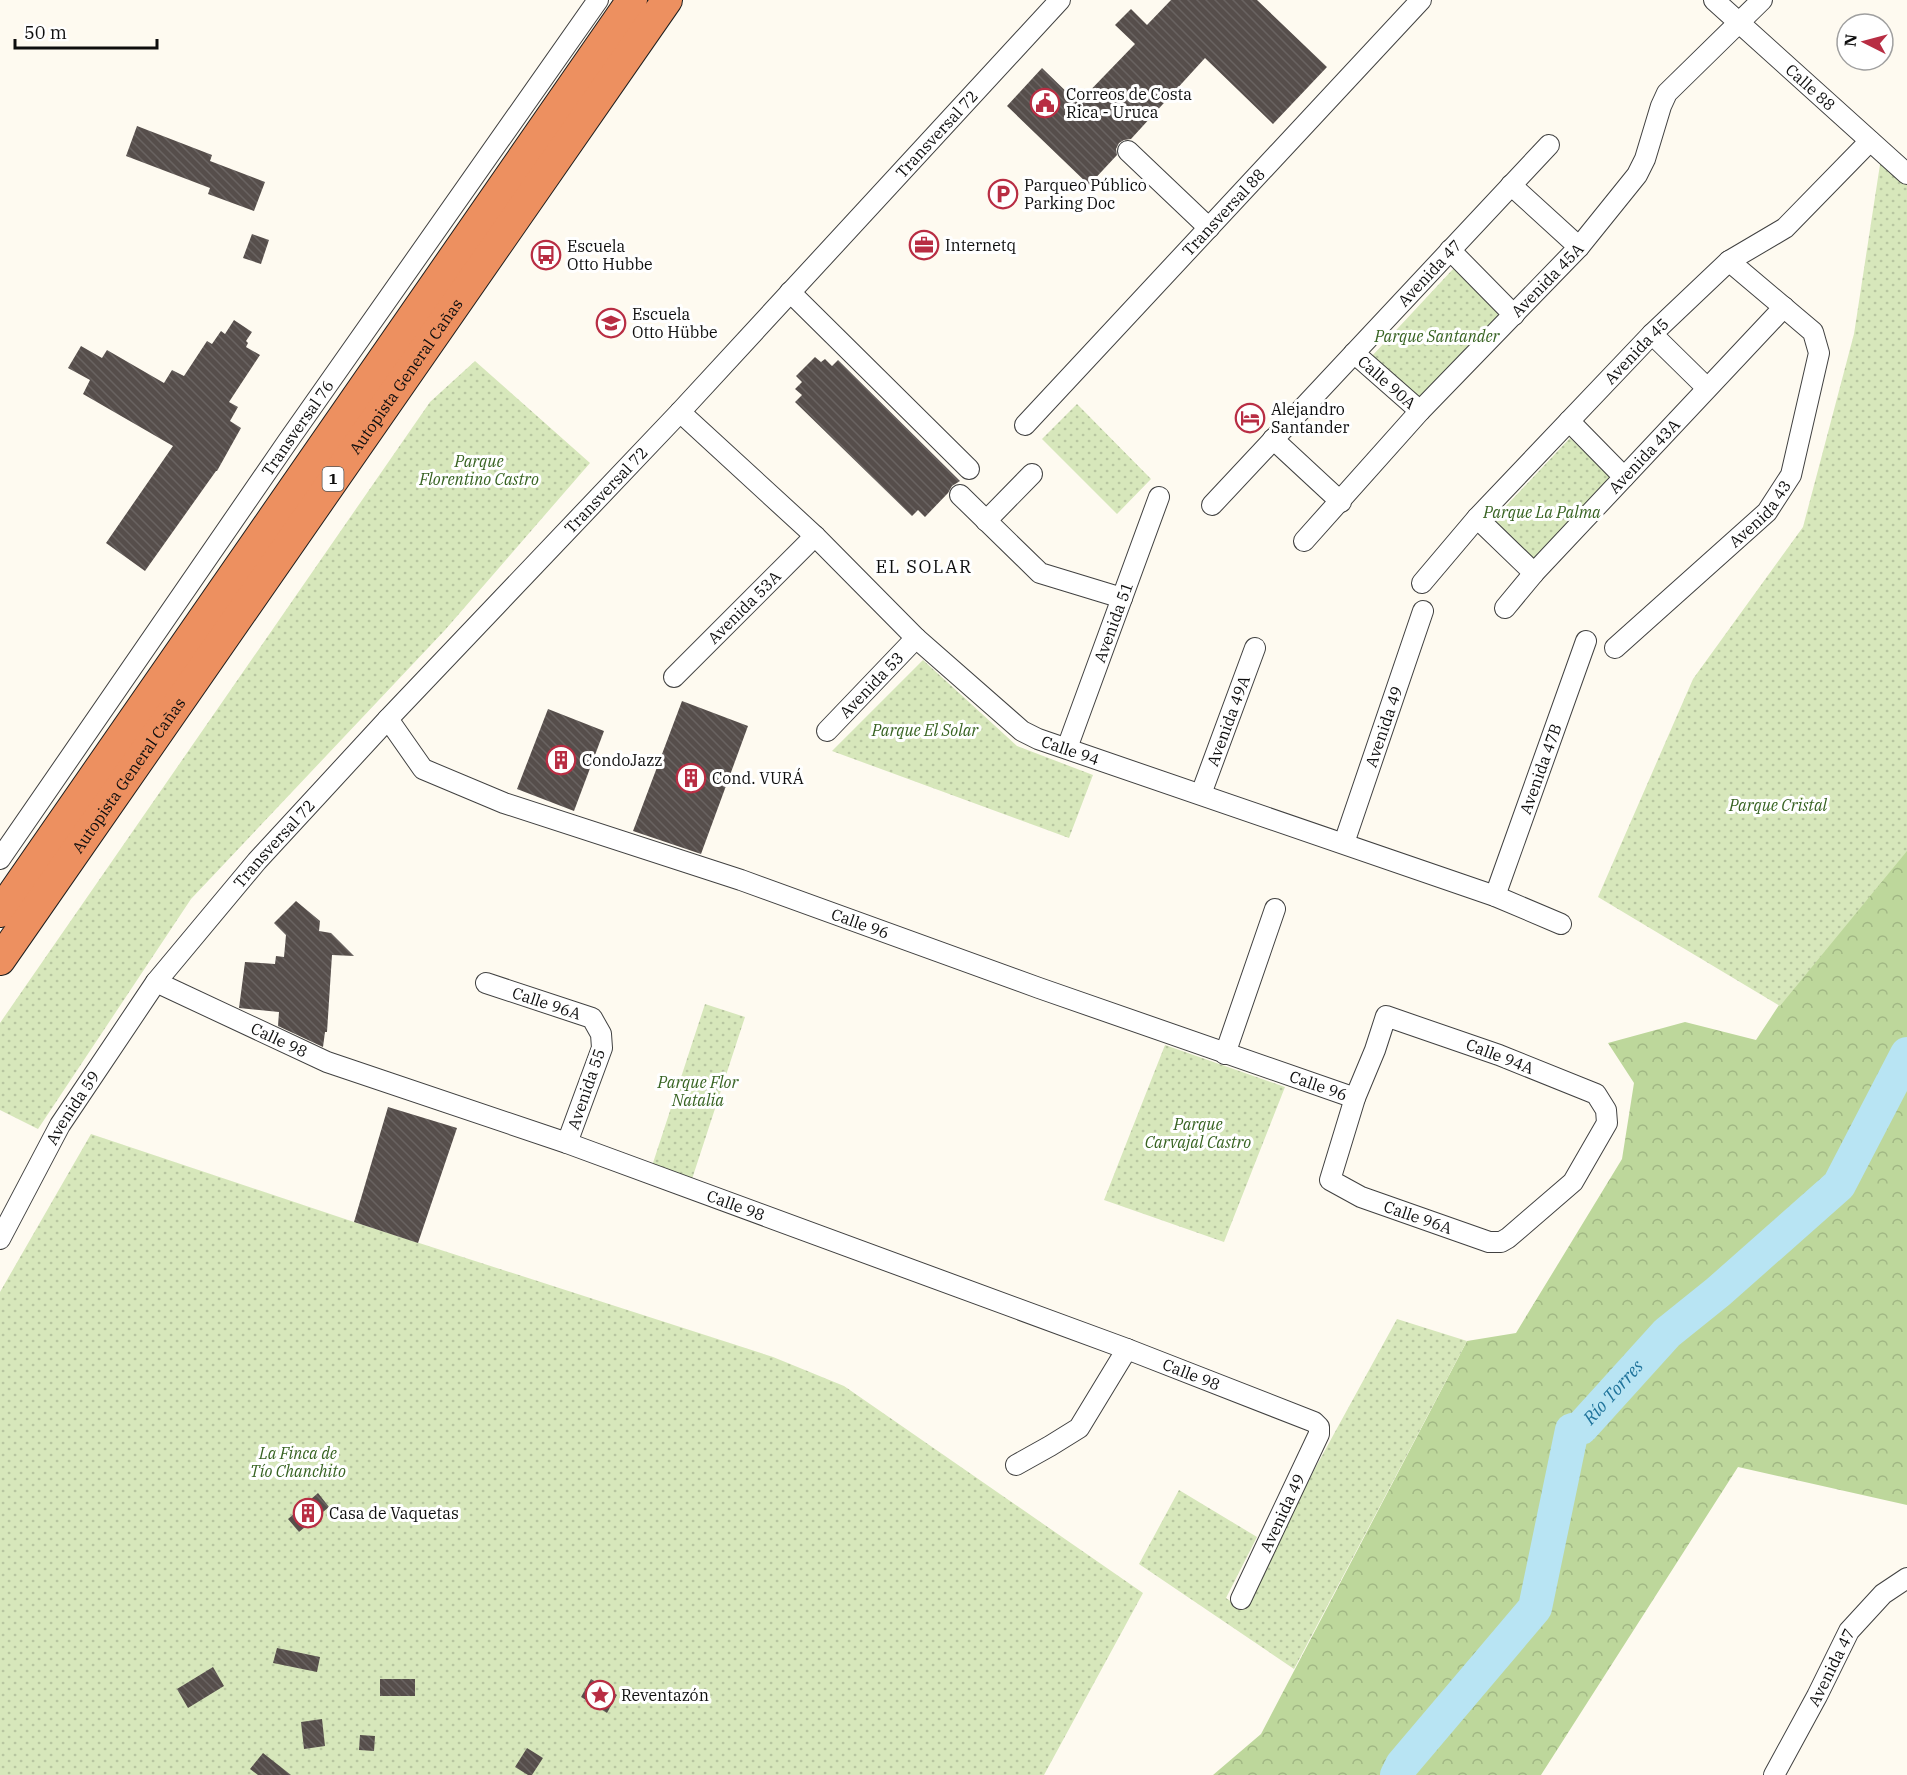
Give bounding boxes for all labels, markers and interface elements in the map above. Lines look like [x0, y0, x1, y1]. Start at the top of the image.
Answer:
scale bar [15, 12, 158, 50]
north arrow [1835, 12, 1895, 72]
text: 50 m [24, 21, 67, 44]
text: N [1839, 33, 1861, 48]
street label: Calle 88 [1782, 59, 1840, 115]
place label: Correos de Costa Rica - Uruca [1066, 84, 1192, 122]
street label: Transversal 72 [891, 86, 982, 182]
public building icon: Correos de Costa Rica - Uruca [1029, 87, 1061, 119]
street label: Transversal 88 [1178, 164, 1269, 260]
place label: Parqueo Público Parking Doc [1024, 175, 1147, 213]
parking icon: Parqueo Público Parking Doc [987, 178, 1019, 210]
office icon: Internetq [908, 229, 940, 261]
place label: Internetq [945, 235, 1017, 255]
street label: Avenida 47 [1393, 235, 1465, 310]
place label: Escuela Otto Hubbe [567, 236, 653, 274]
bus stop icon: Escuela Otto Hubbe [530, 239, 562, 271]
street label: Avenida 45A [1507, 239, 1588, 321]
street label: Autopista General Cañas [345, 294, 467, 458]
place label: Escuela Otto Hübbe [632, 304, 718, 342]
school or university icon: Escuela Otto Hübbe [595, 307, 627, 339]
street label: Avenida 45 [1600, 314, 1673, 388]
park label: Parque Santander [1373, 326, 1501, 346]
street label: Calle 90A [1354, 351, 1420, 413]
street label: Transversal 76 [257, 376, 338, 479]
place label: Alejandro Santander [1271, 399, 1349, 437]
hotel icon: Alejandro Santander [1234, 402, 1266, 434]
street label: Avenida 43A [1604, 414, 1684, 498]
street label: Transversal 72 [560, 442, 652, 538]
park label: Parque Florentino Castro [418, 451, 539, 489]
road number: 1 [322, 467, 344, 491]
street label: Avenida 43 [1724, 476, 1795, 552]
park label: Parque La Palma [1482, 502, 1601, 522]
district label: EL SOLAR [875, 555, 973, 578]
street label: Avenida 53A [703, 566, 785, 648]
street label: Avenida 51 [1089, 579, 1137, 665]
street label: Avenida 53 [835, 647, 908, 722]
street label: Avenida 49A [1202, 673, 1254, 769]
street label: Avenida 49 [1361, 683, 1407, 770]
street label: Autopista General Cañas [67, 694, 189, 857]
park label: Parque El Solar [871, 720, 979, 740]
street label: Avenida 47B [1515, 721, 1566, 817]
street label: Calle 94 [1039, 731, 1102, 769]
building icon: CondoJazz [545, 744, 577, 776]
place label: CondoJazz [582, 750, 662, 770]
building icon: Cond. VURÁ [675, 762, 707, 794]
place label: Cond. VURÁ [712, 767, 804, 788]
street label: Transversal 72 [229, 795, 319, 892]
park label: Parque Cristal [1728, 795, 1828, 815]
street label: Calle 96 [829, 904, 892, 943]
street label: Calle 96A [510, 982, 584, 1024]
street label: Calle 98 [248, 1018, 311, 1061]
street label: Calle 94A [1463, 1034, 1537, 1078]
street label: Avenida 55 [563, 1046, 609, 1132]
street label: Calle 96 [1287, 1066, 1350, 1105]
street label: Avenida 59 [41, 1067, 104, 1148]
park label: Parque Flor Natalia [657, 1072, 739, 1110]
park label: Parque Carvajal Castro [1145, 1114, 1251, 1152]
street label: Calle 98 [704, 1185, 768, 1225]
street label: Calle 96A [1381, 1196, 1455, 1238]
street label: Calle 98 [1160, 1354, 1223, 1394]
water label: Río Torres [1577, 1355, 1648, 1430]
park label: La Finca de Tío Chanchito [250, 1443, 346, 1481]
street label: Avenida 49 [1255, 1471, 1309, 1555]
building icon: Casa de Vaquetas [292, 1497, 324, 1529]
place label: Casa de Vaquetas [329, 1503, 459, 1523]
street label: Avenida 47 [1803, 1625, 1859, 1710]
place icon: Reventazón [584, 1679, 616, 1711]
place label: Reventazón [621, 1685, 709, 1705]

